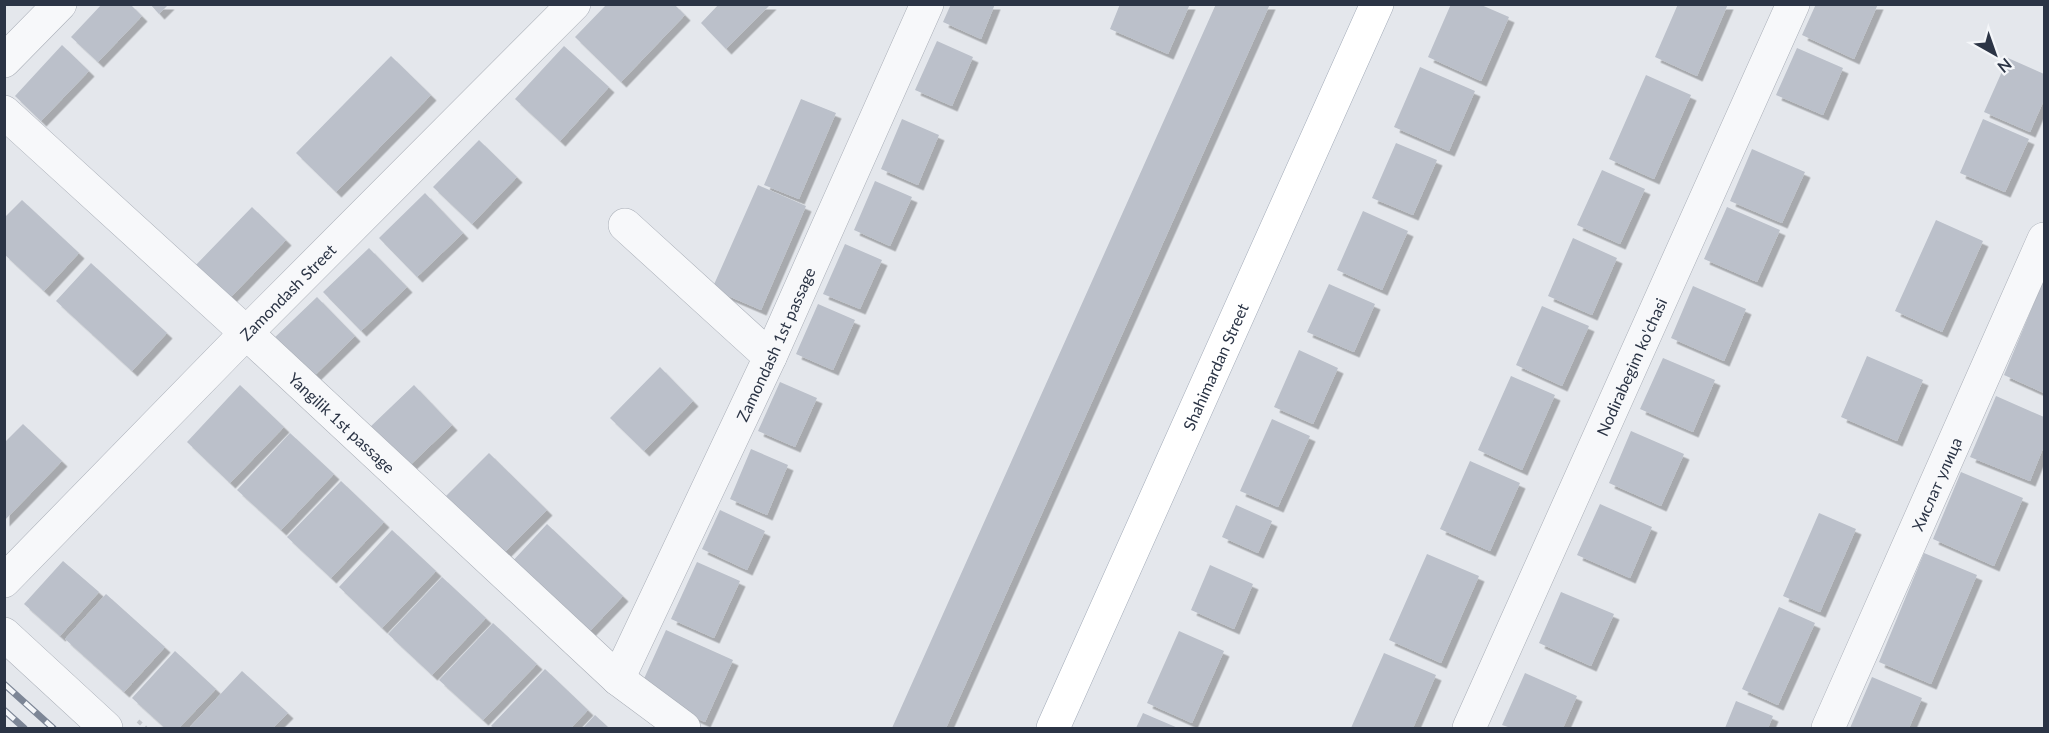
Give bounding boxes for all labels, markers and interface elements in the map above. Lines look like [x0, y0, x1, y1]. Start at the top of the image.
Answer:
north arrow [1965, 24, 2025, 84]
text: N [1994, 55, 2016, 77]
street label: Zamоndash Street [235, 239, 339, 344]
street label: Zamondash 1st passage [732, 264, 818, 424]
street label: Nodirabegim ko'chasi [1592, 295, 1670, 438]
street label: Shahimardan Street [1178, 300, 1252, 433]
street label: Yangilik 1st passage [285, 368, 399, 476]
street label: Хислат улица [1907, 434, 1965, 533]

